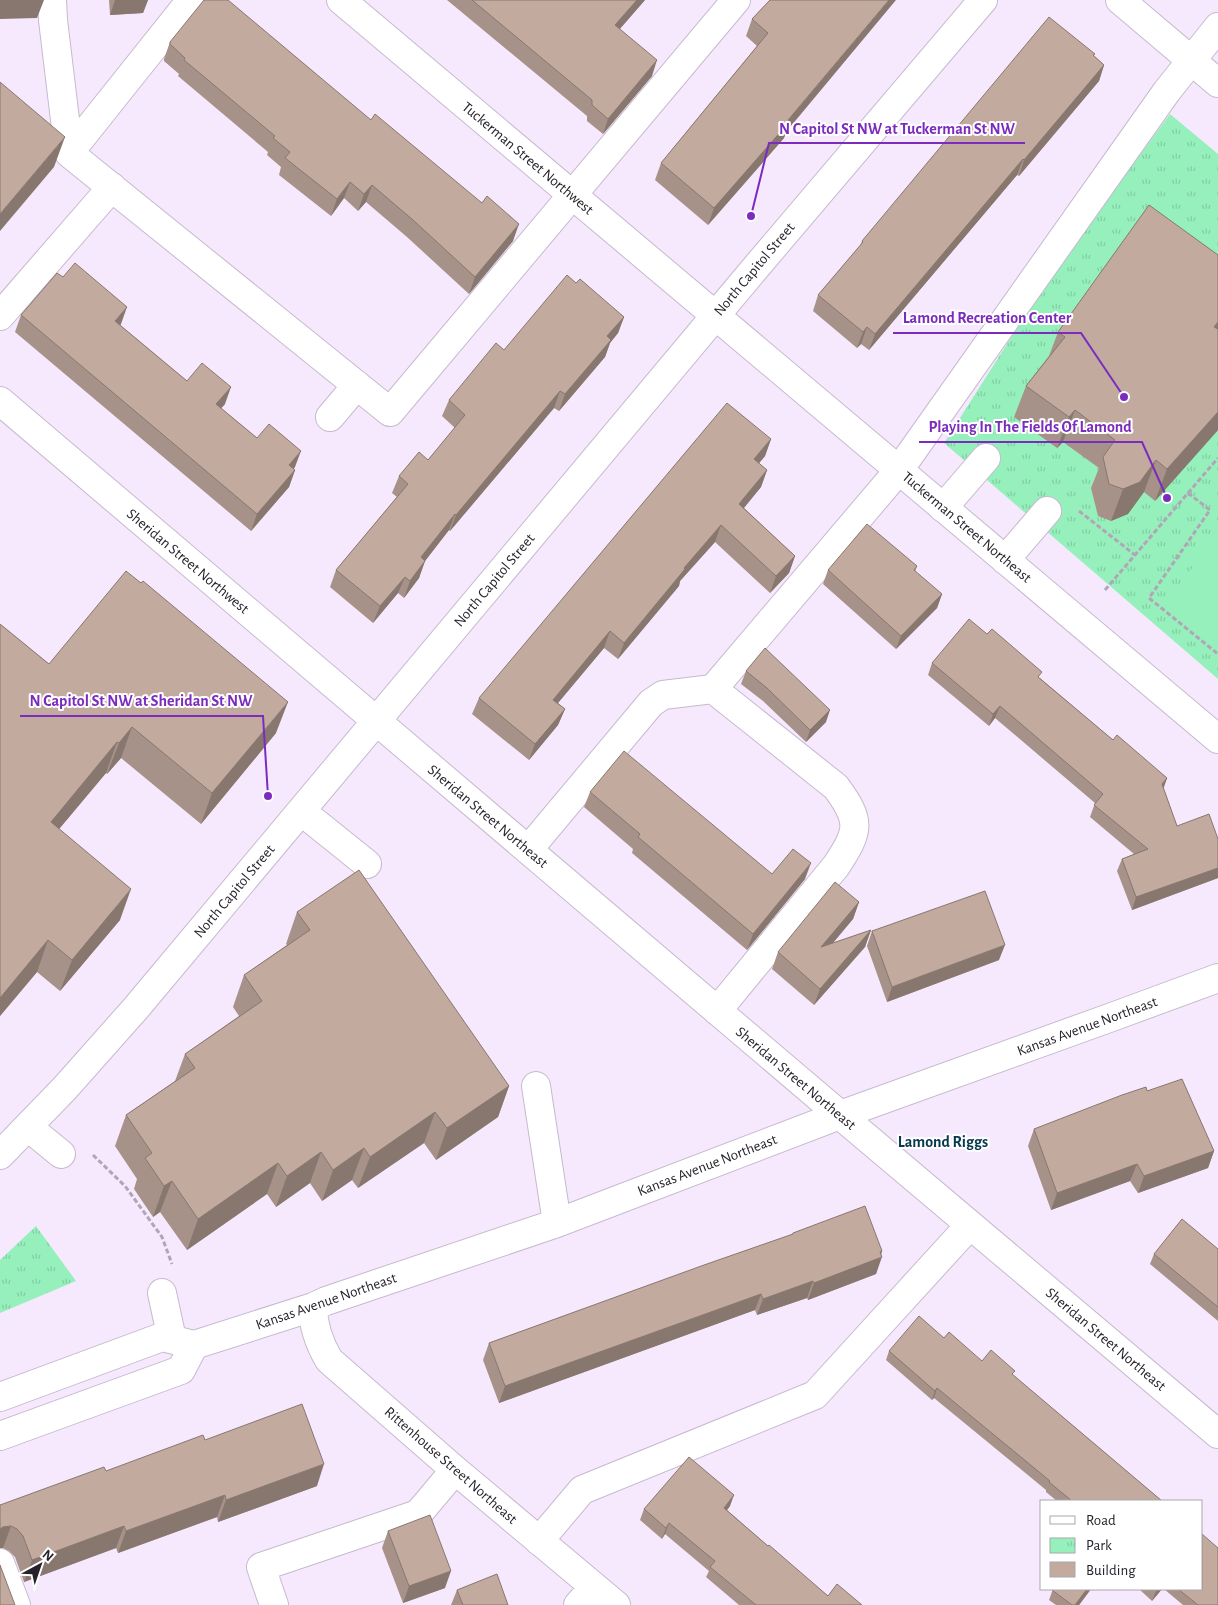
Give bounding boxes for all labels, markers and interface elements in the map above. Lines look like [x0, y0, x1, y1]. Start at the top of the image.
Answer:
street label: Tuckerman Street Northwest [459, 99, 596, 218]
callout: N Capitol St NW at Tuckerman St NW [769, 112, 1025, 143]
text: N Capitol St NW at Tuckerman St NW [779, 121, 1015, 137]
street label: North Capitol Street [711, 220, 798, 319]
callout: Lamond Recreation Center [893, 302, 1081, 333]
text: Lamond Recreation Center [903, 310, 1072, 326]
callout: Playing In The Fields Of Lamond [919, 411, 1142, 442]
text: Playing In The Fields Of Lamond [928, 419, 1132, 436]
street label: Tuckerman Street Northeast [899, 469, 1034, 586]
street label: Sheridan Street Northwest [124, 506, 252, 617]
street label: North Capitol Street [451, 531, 538, 630]
callout: N Capitol St NW at Sheridan St NW [20, 685, 263, 716]
text: N Capitol St NW at Sheridan St NW [30, 693, 253, 709]
street label: Sheridan Street Northeast [425, 762, 551, 871]
street label: North Capitol Street [191, 842, 278, 941]
street label: Kansas Avenue Northeast [1015, 994, 1159, 1059]
street label: Sheridan Street Northeast [733, 1024, 859, 1133]
street label: Kansas Avenue Northeast [635, 1132, 779, 1199]
district label: Lamond Riggs [898, 1134, 988, 1150]
street label: Kansas Avenue Northeast [254, 1270, 399, 1333]
street label: Sheridan Street Northeast [1043, 1285, 1169, 1394]
street label: Rittenhouse Street Northeast [381, 1404, 520, 1527]
legend [1040, 1500, 1203, 1590]
text: Road [1086, 1513, 1116, 1528]
text: Park [1086, 1538, 1112, 1553]
north arrow [15, 1540, 65, 1590]
text: N [39, 1547, 56, 1564]
text: Building [1086, 1563, 1136, 1578]

